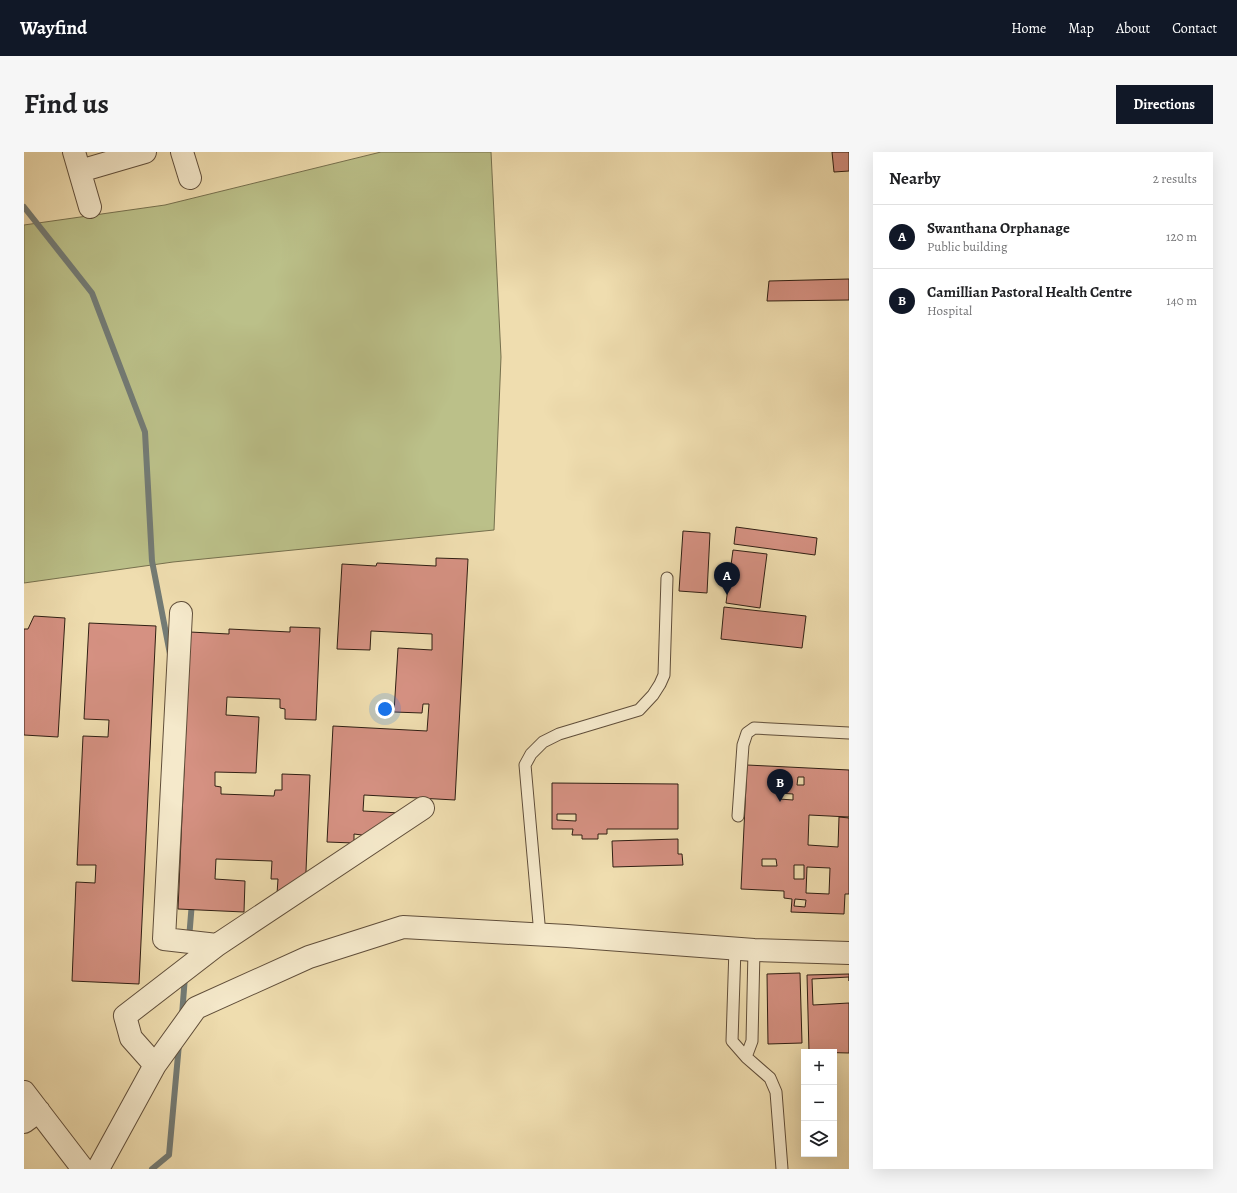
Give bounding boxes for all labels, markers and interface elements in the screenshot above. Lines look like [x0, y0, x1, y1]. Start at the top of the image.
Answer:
text: Wayfind [20, 15, 87, 41]
text: Home [1011, 19, 1046, 38]
text: Map [1068, 19, 1094, 38]
text: About [1116, 19, 1150, 38]
text: Contact [1172, 19, 1217, 38]
text: Find us [24, 85, 109, 123]
button: Directions [1116, 85, 1213, 124]
text: Nearby [889, 167, 940, 190]
text: 2 results [1153, 170, 1197, 187]
text: Swanthana Orphanage [927, 218, 1070, 238]
text: A [898, 228, 906, 245]
text: 120 m [1166, 228, 1197, 245]
text: Public building [927, 238, 1007, 255]
text: Camillian Pastoral Health Centre [927, 282, 1132, 302]
text: B [898, 292, 906, 309]
text: 140 m [1166, 292, 1197, 309]
text: Hospital [927, 302, 972, 319]
pin: A [714, 562, 740, 595]
your location [375, 699, 395, 719]
pin: B [767, 769, 793, 802]
map controls [801, 1049, 837, 1157]
button: + [801, 1049, 837, 1085]
button: − [801, 1085, 837, 1121]
button: layers [801, 1121, 837, 1157]

